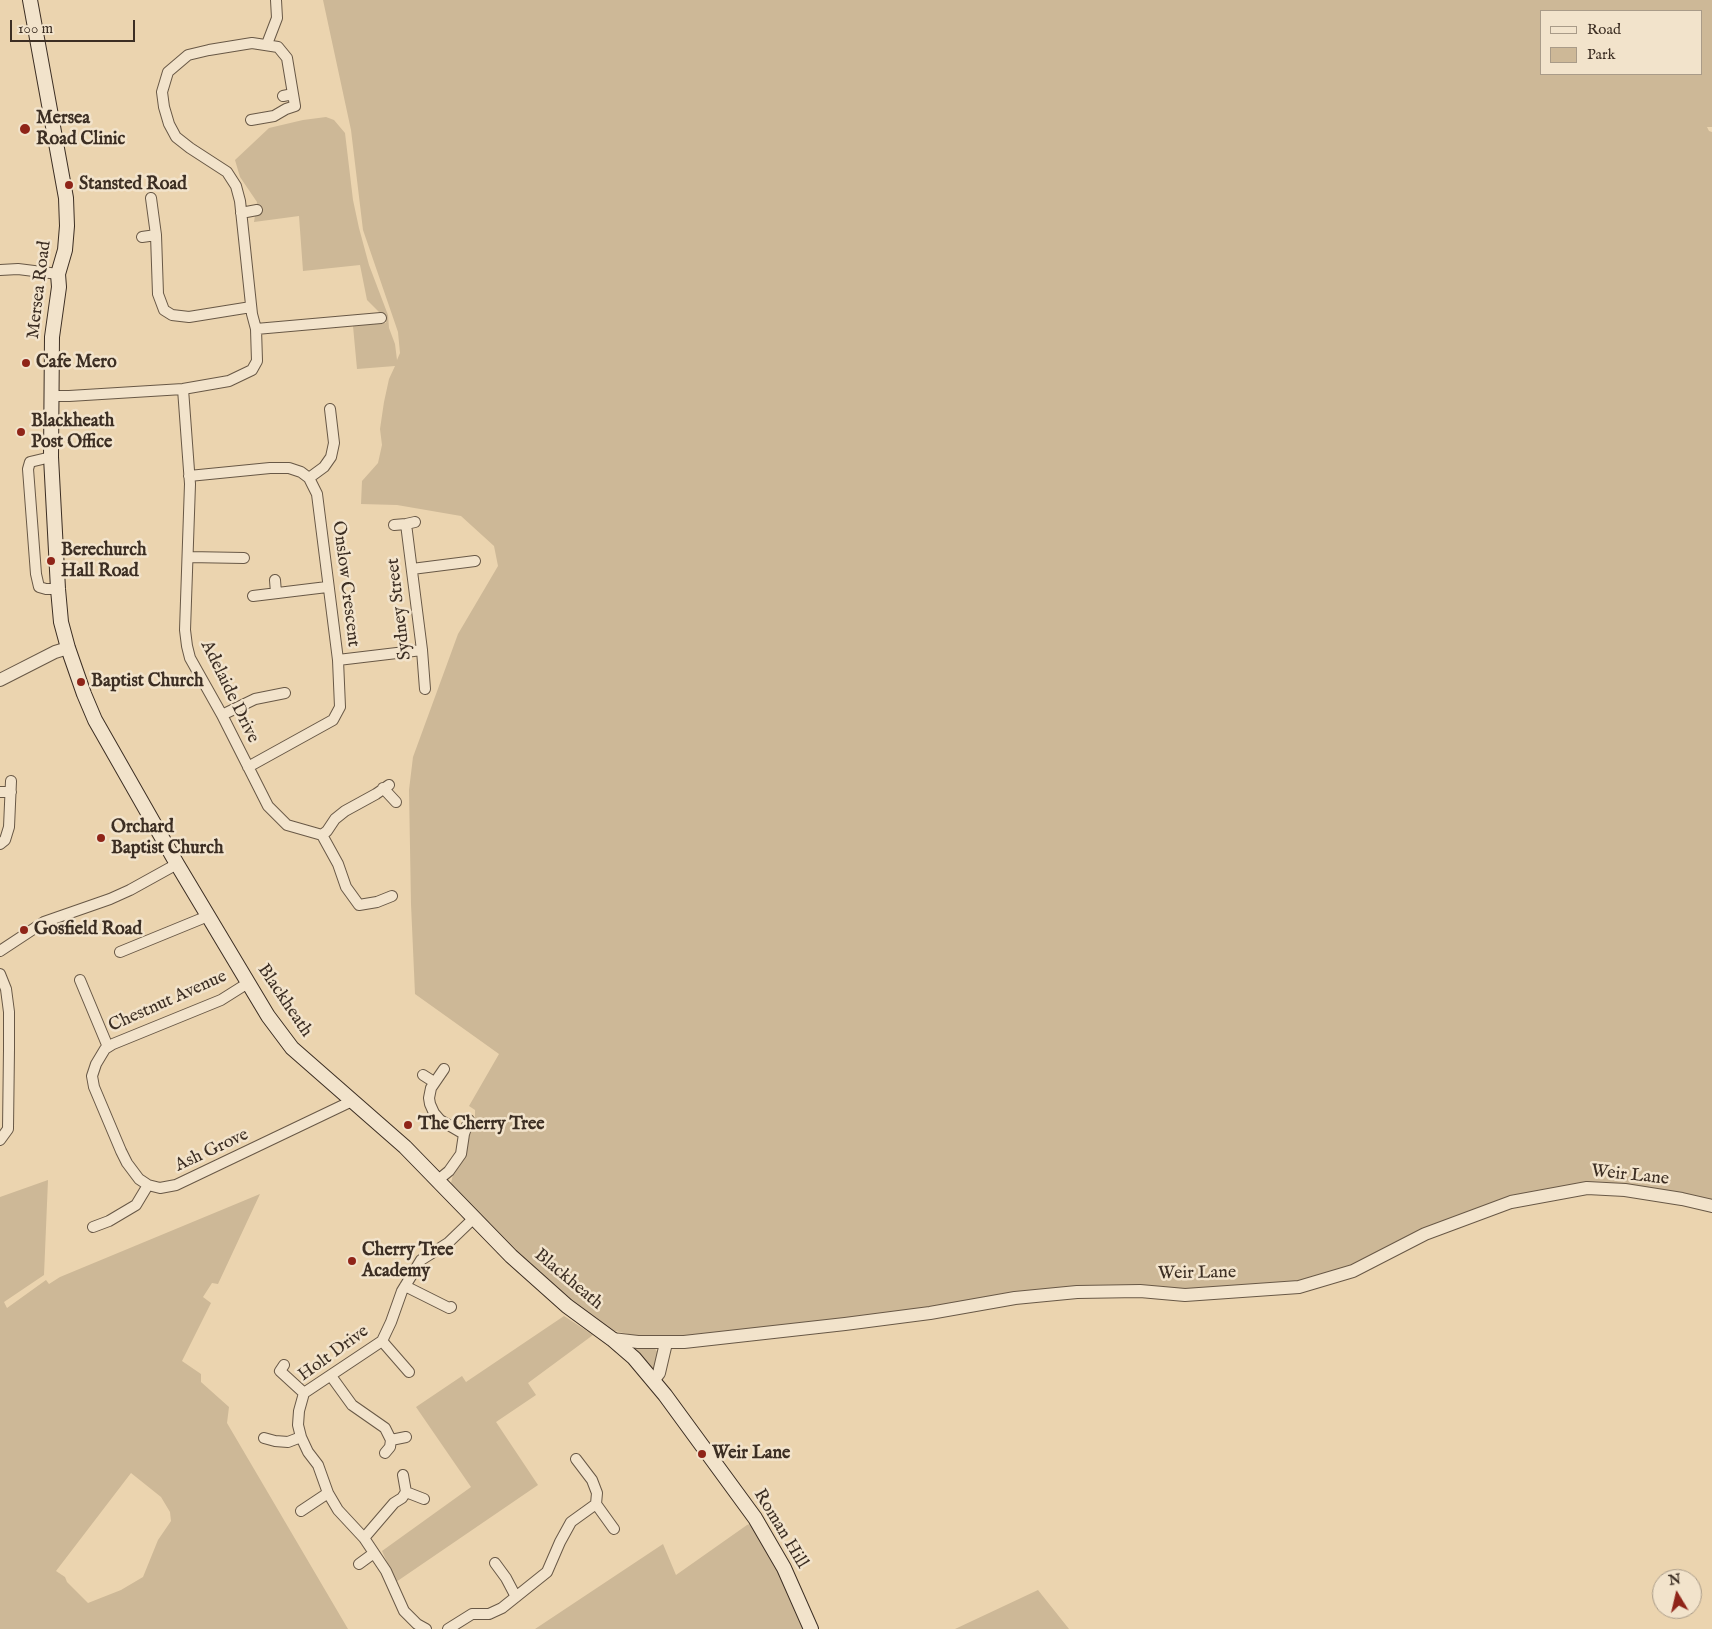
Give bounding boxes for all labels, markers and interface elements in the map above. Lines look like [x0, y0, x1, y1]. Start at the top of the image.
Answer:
scale bar [12, 10, 138, 42]
legend [1540, 10, 1702, 75]
text: 100 m [18, 19, 53, 38]
text: Road [1587, 20, 1621, 39]
text: Park [1587, 45, 1616, 64]
place label: Mersea Road Clinic [36, 108, 125, 150]
marker: Mersea Road Clinic [18, 122, 32, 136]
place label: Stansted Road [79, 174, 187, 196]
marker: Stansted Road [63, 179, 75, 191]
street label: Mersea Road [23, 240, 57, 340]
place label: Cafe Mero [36, 352, 117, 374]
marker: Cafe Mero [20, 357, 32, 369]
place label: Blackheath Post Office [31, 411, 114, 454]
marker: Blackheath Post Office [15, 426, 27, 438]
street label: Onslow Crescent [327, 520, 363, 648]
place label: Berechurch Hall Road [61, 540, 146, 582]
marker: Berechurch Hall Road [45, 555, 57, 567]
street label: Sydney Street [383, 557, 417, 661]
street label: Adelaide Drive [195, 637, 263, 747]
place label: Baptist Church [91, 671, 203, 693]
marker: Baptist Church [75, 676, 87, 688]
place label: Orchard Baptist Church [111, 817, 223, 860]
marker: Orchard Baptist Church [95, 832, 107, 844]
place label: Gosfield Road [34, 919, 142, 941]
marker: Gosfield Road [18, 924, 30, 936]
street label: Blackheath [252, 960, 316, 1042]
street label: Chestnut Avenue [106, 966, 230, 1038]
place label: The Cherry Tree [418, 1114, 544, 1136]
marker: The Cherry Tree [402, 1119, 414, 1131]
street label: Ash Grove [172, 1125, 252, 1177]
street label: Weir Lane [1590, 1161, 1670, 1191]
place label: Cherry Tree Academy [362, 1240, 454, 1282]
street label: Blackheath [529, 1245, 607, 1315]
marker: Cherry Tree Academy [346, 1255, 358, 1267]
street label: Weir Lane [1158, 1263, 1236, 1285]
street label: Holt Drive [295, 1321, 373, 1387]
place label: Weir Lane [712, 1443, 790, 1465]
marker: Weir Lane [696, 1448, 708, 1460]
street label: Roman Hill [748, 1485, 812, 1573]
north arrow [1652, 1569, 1702, 1619]
text: N [1667, 1570, 1682, 1590]

